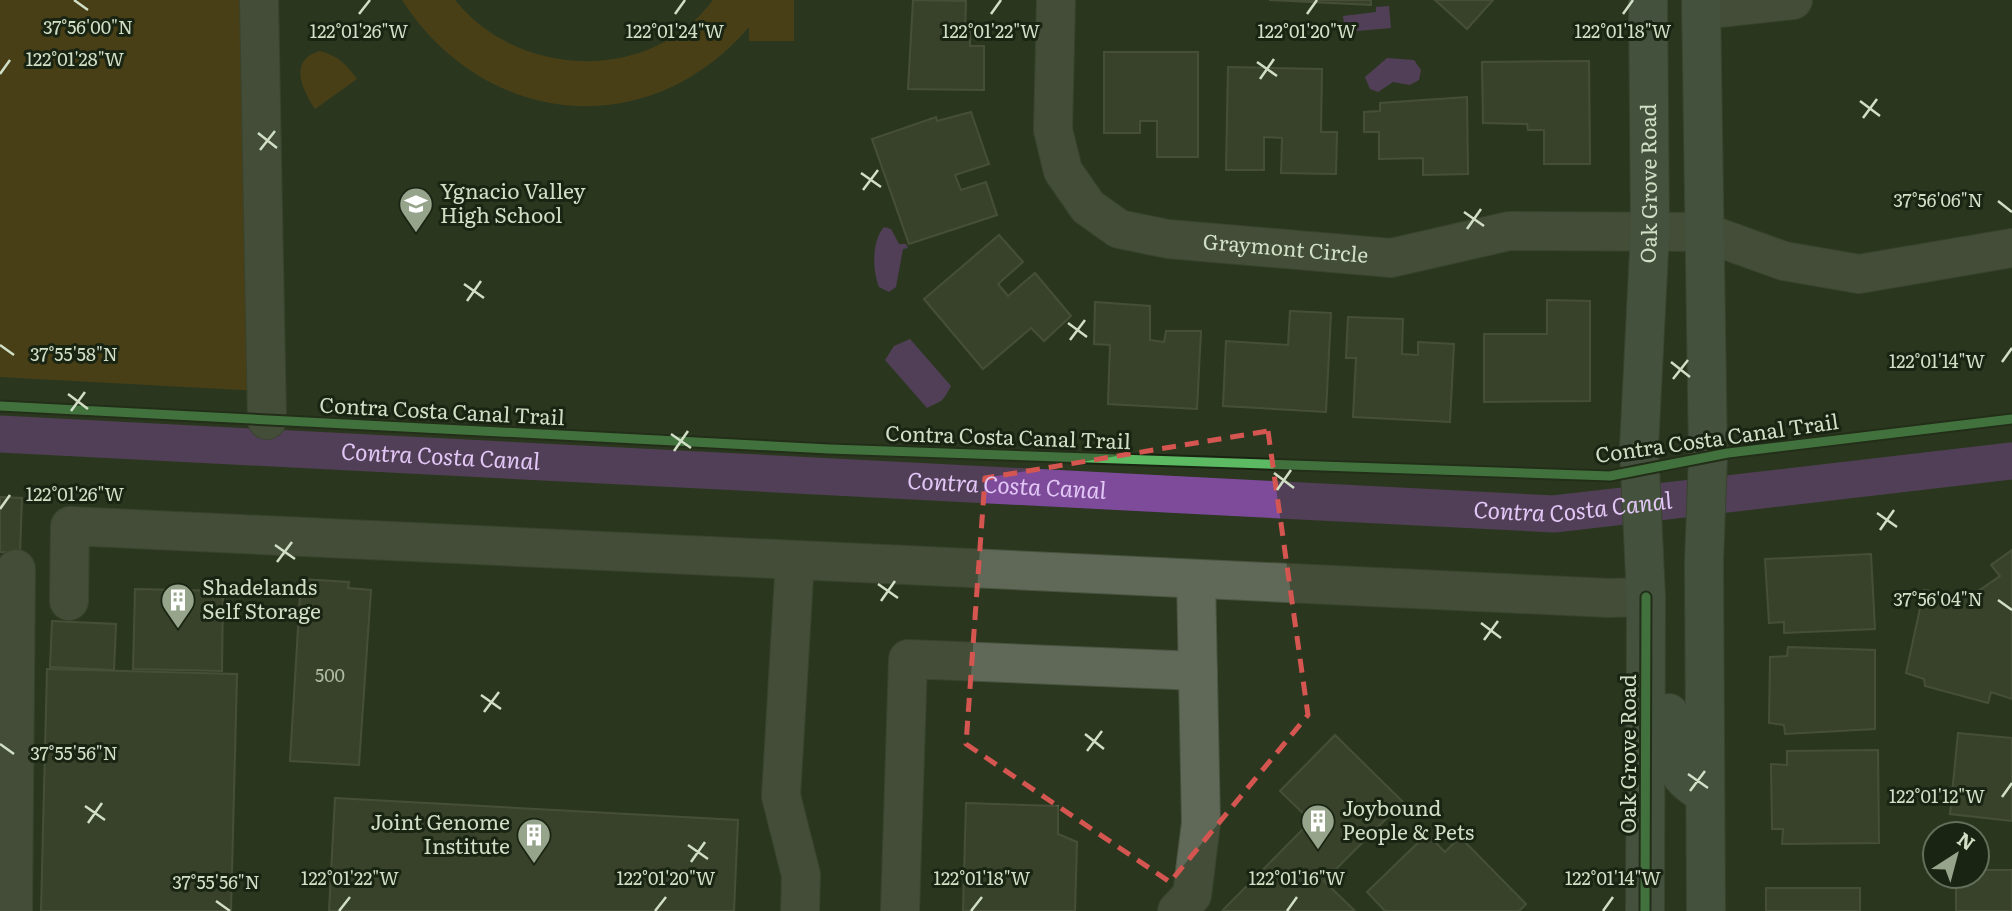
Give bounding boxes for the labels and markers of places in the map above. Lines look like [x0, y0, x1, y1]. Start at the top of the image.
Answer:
place label: Ygnacio Valley High School [440, 174, 587, 229]
school or university icon: Ygnacio Valley High School [397, 185, 435, 234]
place label: Shadelands Self Storage [202, 570, 321, 625]
building icon: Shadelands Self Storage [159, 581, 197, 630]
place label: Joybound People & Pets [1342, 791, 1474, 846]
building icon: Joybound People & Pets [1299, 802, 1337, 851]
place label: Joint Genome Institute [370, 805, 510, 860]
building icon: Joint Genome Institute [515, 816, 553, 865]

